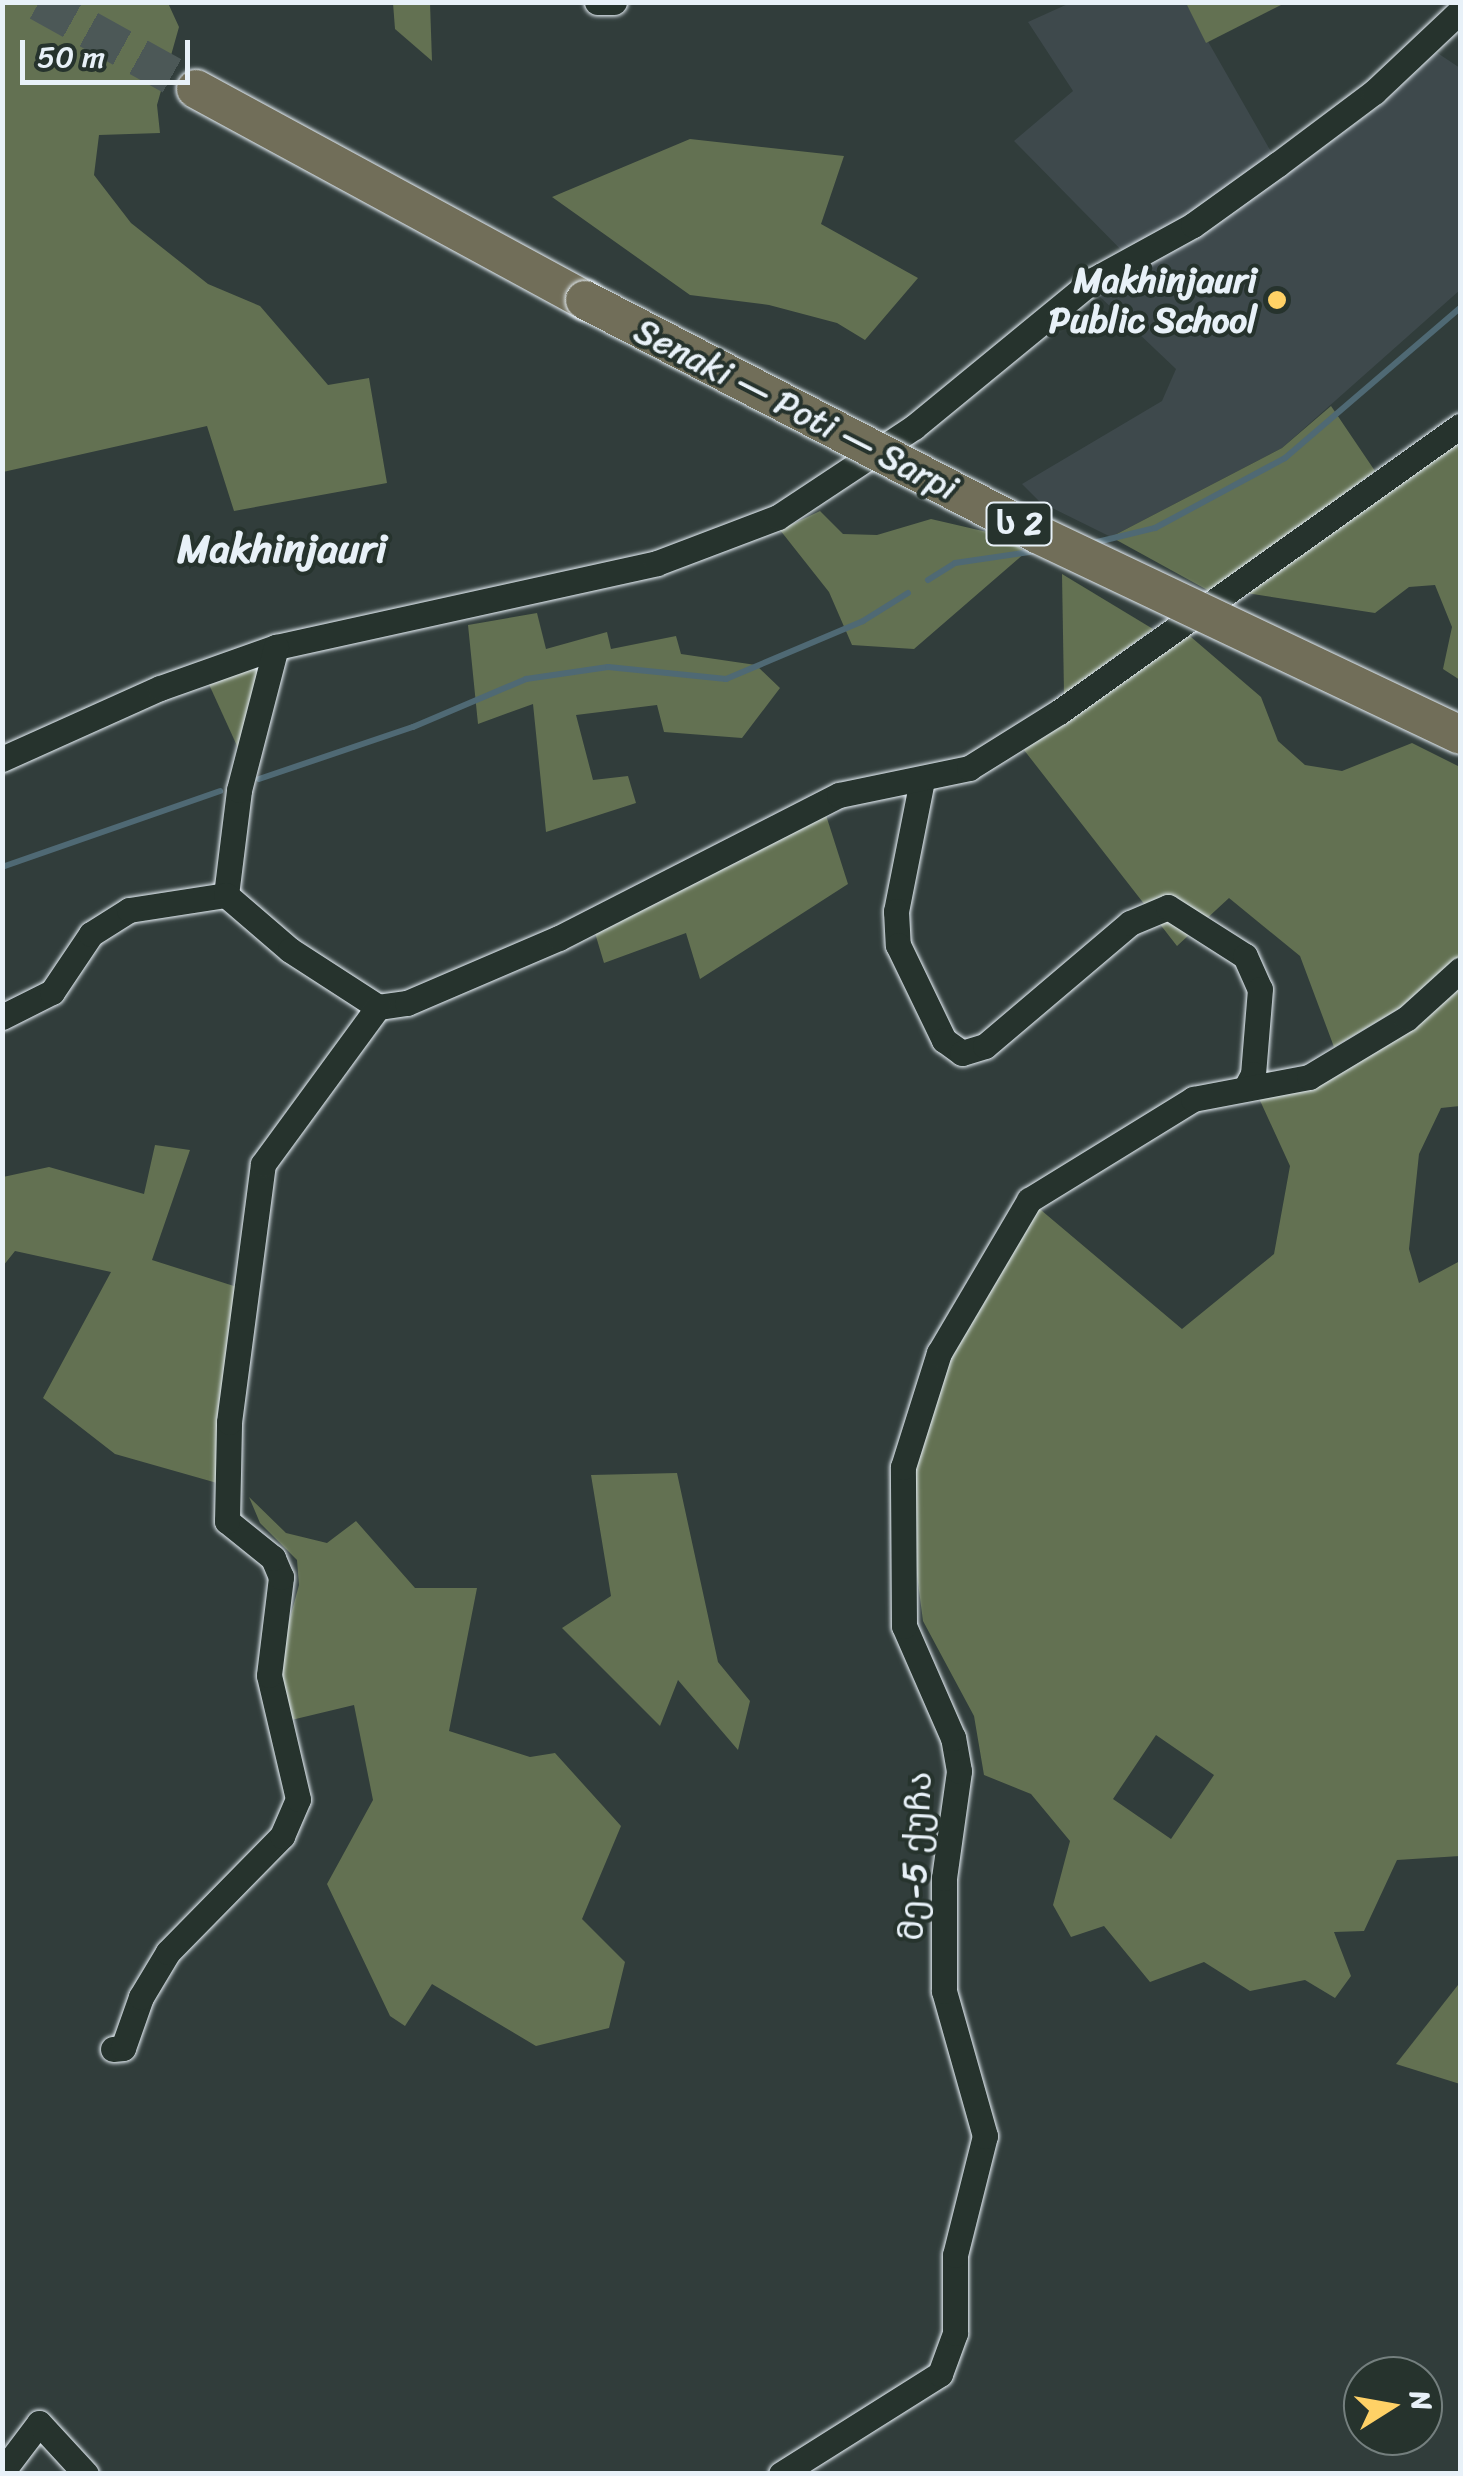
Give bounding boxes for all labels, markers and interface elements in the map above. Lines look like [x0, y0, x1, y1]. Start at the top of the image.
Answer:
scale bar [25, 20, 195, 82]
text: 50 m [37, 30, 105, 84]
place label: Makhinjauri Public School [1048, 259, 1257, 341]
marker: Makhinjauri Public School [1266, 289, 1288, 311]
street label: Senaki — Poti — Sarpi [627, 309, 965, 509]
road number: ს 2 [984, 497, 1054, 551]
district label: Makhinjauri [177, 525, 387, 573]
street label: მე-5 ქუჩა [890, 1770, 940, 1942]
north arrow [1343, 2356, 1443, 2456]
text: N [1395, 2386, 1447, 2415]

